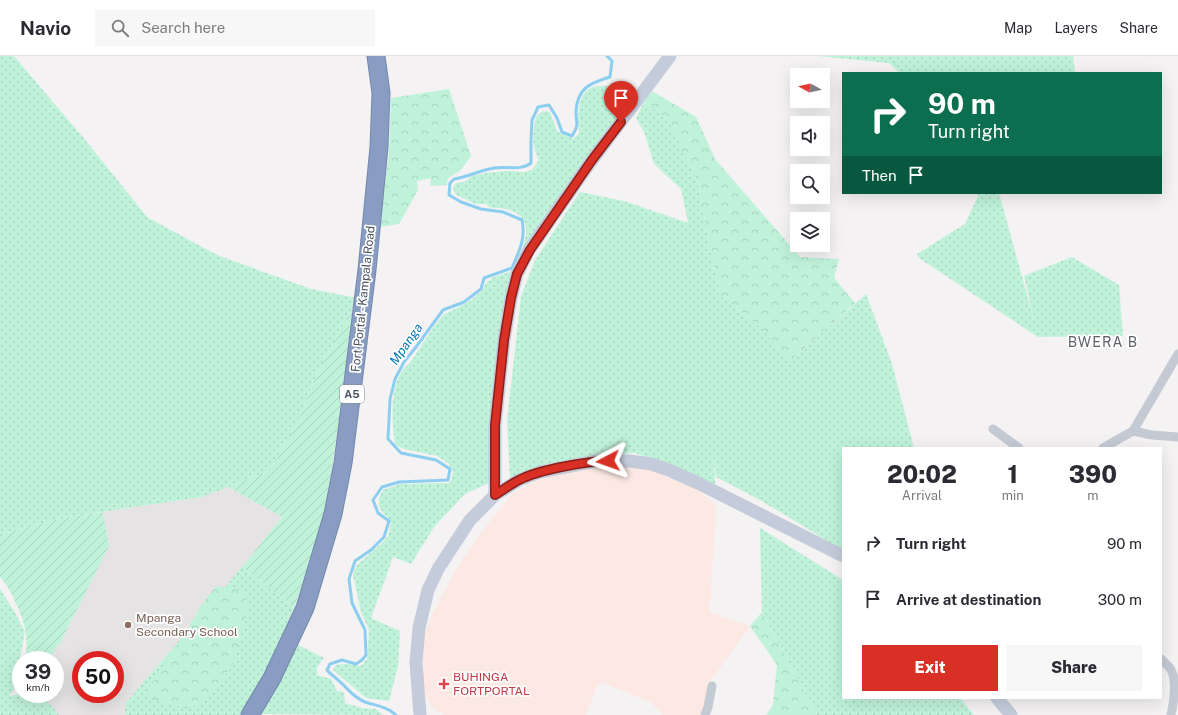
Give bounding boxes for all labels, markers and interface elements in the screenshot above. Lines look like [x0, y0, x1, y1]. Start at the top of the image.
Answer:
search box [95, 10, 375, 46]
text: Navio [20, 17, 71, 39]
icon: search [109, 17, 131, 39]
text: Search here [141, 19, 225, 36]
text: Map [1004, 20, 1032, 36]
text: Layers [1054, 20, 1098, 36]
text: Share [1120, 20, 1158, 36]
north arrow [790, 68, 830, 108]
map controls [790, 68, 830, 252]
pin [604, 81, 638, 122]
icon: arrive [610, 87, 632, 109]
text: 90 m [928, 87, 996, 120]
icon: right [862, 88, 914, 140]
button: sound [790, 116, 830, 156]
text: Turn right [928, 121, 1010, 142]
button: search [790, 164, 830, 204]
icon: arrive [905, 164, 927, 186]
text: Then [862, 167, 897, 184]
button: layers [790, 212, 830, 252]
street label: Fort Portal - Kampala Road [348, 225, 378, 373]
water label: Mpanga [386, 320, 426, 368]
district label: BWERA B [1068, 334, 1138, 350]
road number: A5 [340, 385, 364, 403]
position arrow [587, 440, 629, 482]
text: 20:02 [887, 460, 957, 488]
text: 1 [1008, 460, 1018, 488]
text: 390 [1069, 460, 1117, 488]
text: Arrival [902, 488, 942, 503]
text: min [1002, 488, 1024, 503]
text: m [1087, 488, 1099, 503]
icon: right [862, 532, 884, 554]
text: Turn right [896, 535, 966, 552]
text: 90 m [1107, 535, 1142, 552]
icon: arrive [862, 588, 884, 610]
text: Arrive at destination [896, 591, 1041, 608]
text: 300 m [1098, 591, 1142, 608]
place label: Mpanga Secondary School [136, 611, 238, 639]
marker: Mpanga Secondary School [123, 620, 133, 630]
button: Exit [862, 645, 998, 691]
button: Share [1006, 645, 1142, 691]
speed limit sign: 50 [72, 651, 124, 703]
text: 39 [25, 660, 51, 684]
place label: BUHINGA FORTPORTAL [453, 670, 530, 698]
marker: BUHINGA FORTPORTAL [438, 678, 450, 690]
text: km/h [26, 681, 50, 693]

